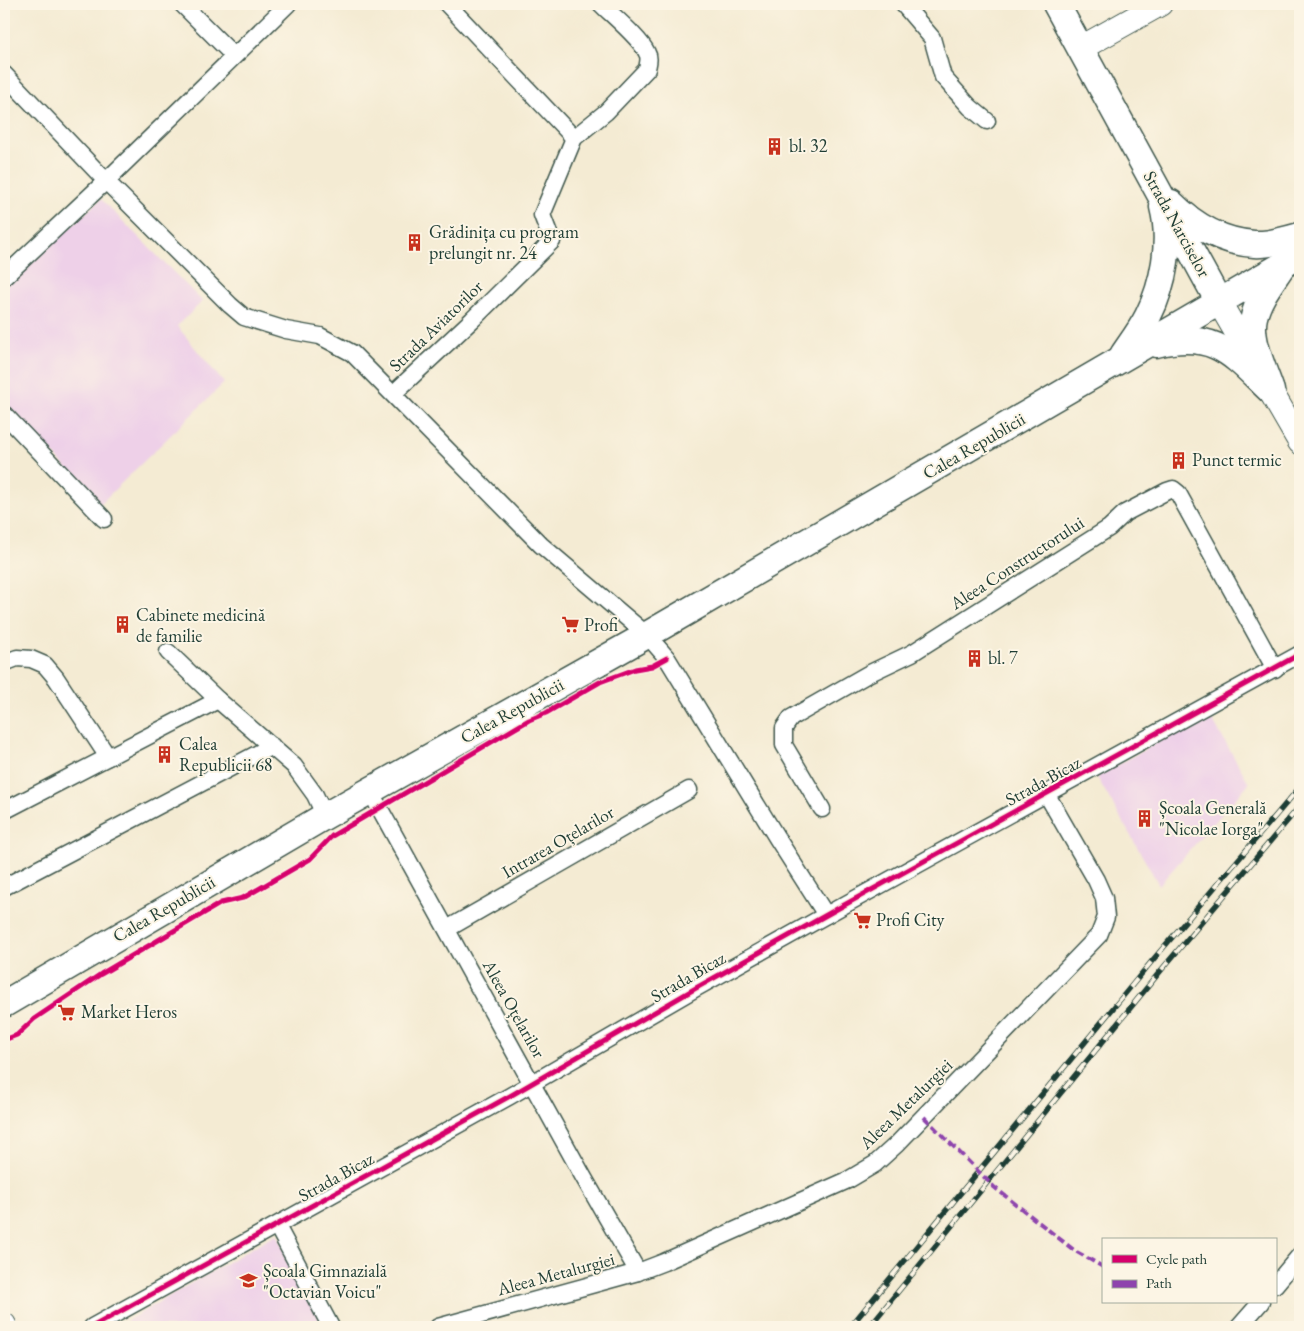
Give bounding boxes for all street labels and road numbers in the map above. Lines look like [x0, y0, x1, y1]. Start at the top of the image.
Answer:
street label: Strada Narciselor [1139, 166, 1216, 281]
street label: Strada Aviatorilor [384, 275, 488, 376]
street label: Calea Republicii [918, 407, 1030, 484]
street label: Aleea Constructorului [945, 510, 1089, 615]
street label: Calea Republicii [456, 672, 568, 748]
street label: Strada Bicaz [1001, 750, 1085, 811]
street label: Intrarea Oțelarilor [498, 800, 618, 883]
street label: Calea Republicii [108, 870, 220, 947]
street label: Strada Bicaz [646, 946, 730, 1007]
street label: Aleea Oțelarilor [477, 955, 551, 1062]
street label: Aleea Metalurgiei [854, 1053, 957, 1155]
street label: Strada Bicaz [294, 1146, 378, 1207]
street label: Aleea Metalurgiei [494, 1247, 618, 1300]

